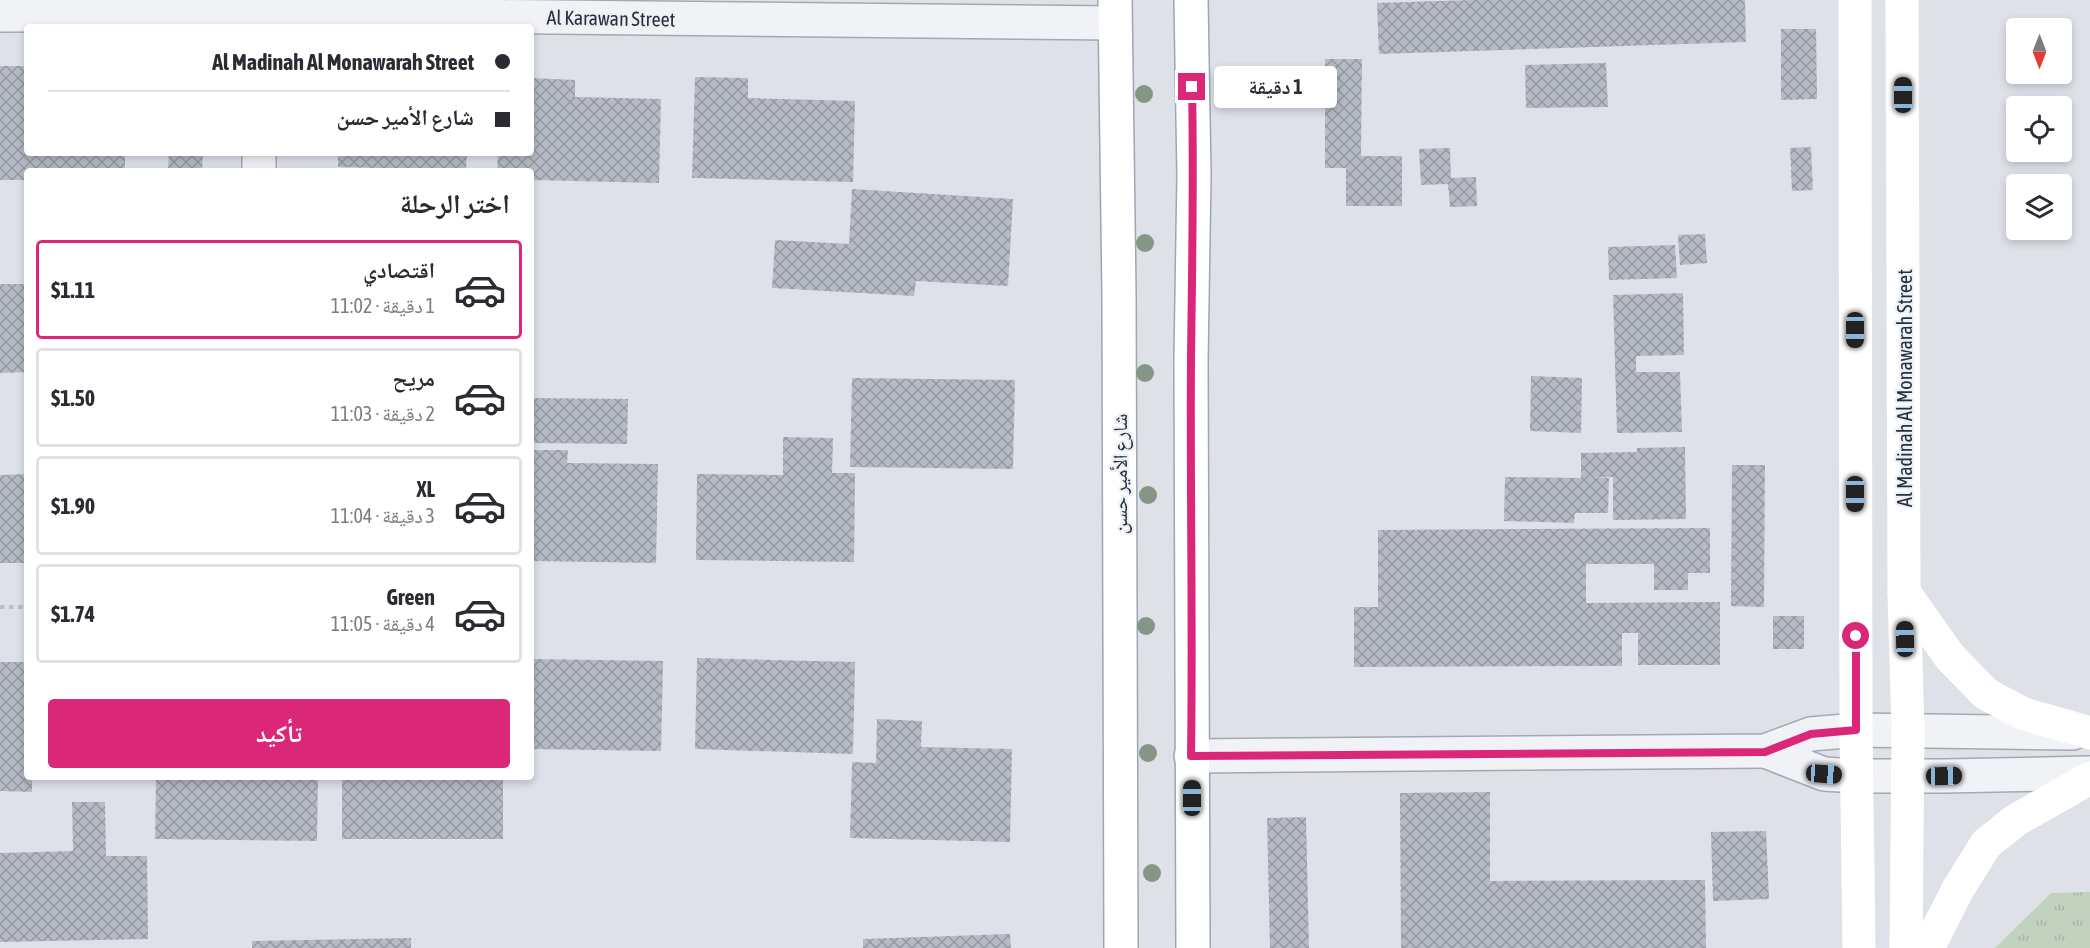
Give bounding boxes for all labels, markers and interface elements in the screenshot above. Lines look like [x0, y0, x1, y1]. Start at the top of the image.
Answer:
street label: Al Karawan Street [546, 5, 676, 31]
north arrow [2006, 18, 2072, 84]
map controls [2006, 18, 2072, 240]
text: Al Madinah Al Monawarah Street [212, 49, 474, 75]
callout: 1 دقيقة [1213, 66, 1336, 108]
route end [1178, 73, 1205, 100]
text: 1 دقيقة [1248, 75, 1303, 98]
car [1894, 77, 1912, 113]
button: locate [2006, 96, 2072, 162]
text: شارع الأمير حسن [337, 104, 474, 130]
button: layers [2006, 174, 2072, 240]
text: اختر الرحلة [400, 188, 510, 219]
text: اقتصادي [363, 257, 435, 283]
icon: car [453, 263, 507, 317]
street label: Al Madinah Al Monawarah Street [1893, 269, 1916, 507]
text: $1.11 [51, 277, 95, 303]
text: 1 دقيقة · 11:02 [331, 294, 435, 317]
car [1846, 312, 1864, 348]
text: مريح [392, 365, 435, 391]
icon: car [453, 371, 507, 425]
text: $1.50 [51, 385, 95, 411]
text: 2 دقيقة · 11:03 [331, 402, 435, 425]
street label: شارع الأمير حسن [1108, 414, 1133, 534]
text: XL [417, 476, 435, 502]
car [1846, 476, 1864, 512]
icon: car [453, 479, 507, 533]
text: $1.90 [51, 493, 95, 519]
text: 3 دقيقة · 11:04 [331, 504, 435, 527]
text: Green [386, 584, 435, 610]
icon: car [453, 587, 507, 641]
text: $1.74 [51, 601, 95, 627]
text: 4 دقيقة · 11:05 [331, 612, 435, 635]
car [1896, 621, 1914, 657]
route start [1842, 622, 1869, 649]
button: تأكيد [48, 699, 510, 768]
car [1805, 764, 1843, 784]
car [1926, 767, 1962, 785]
car [1183, 780, 1201, 816]

